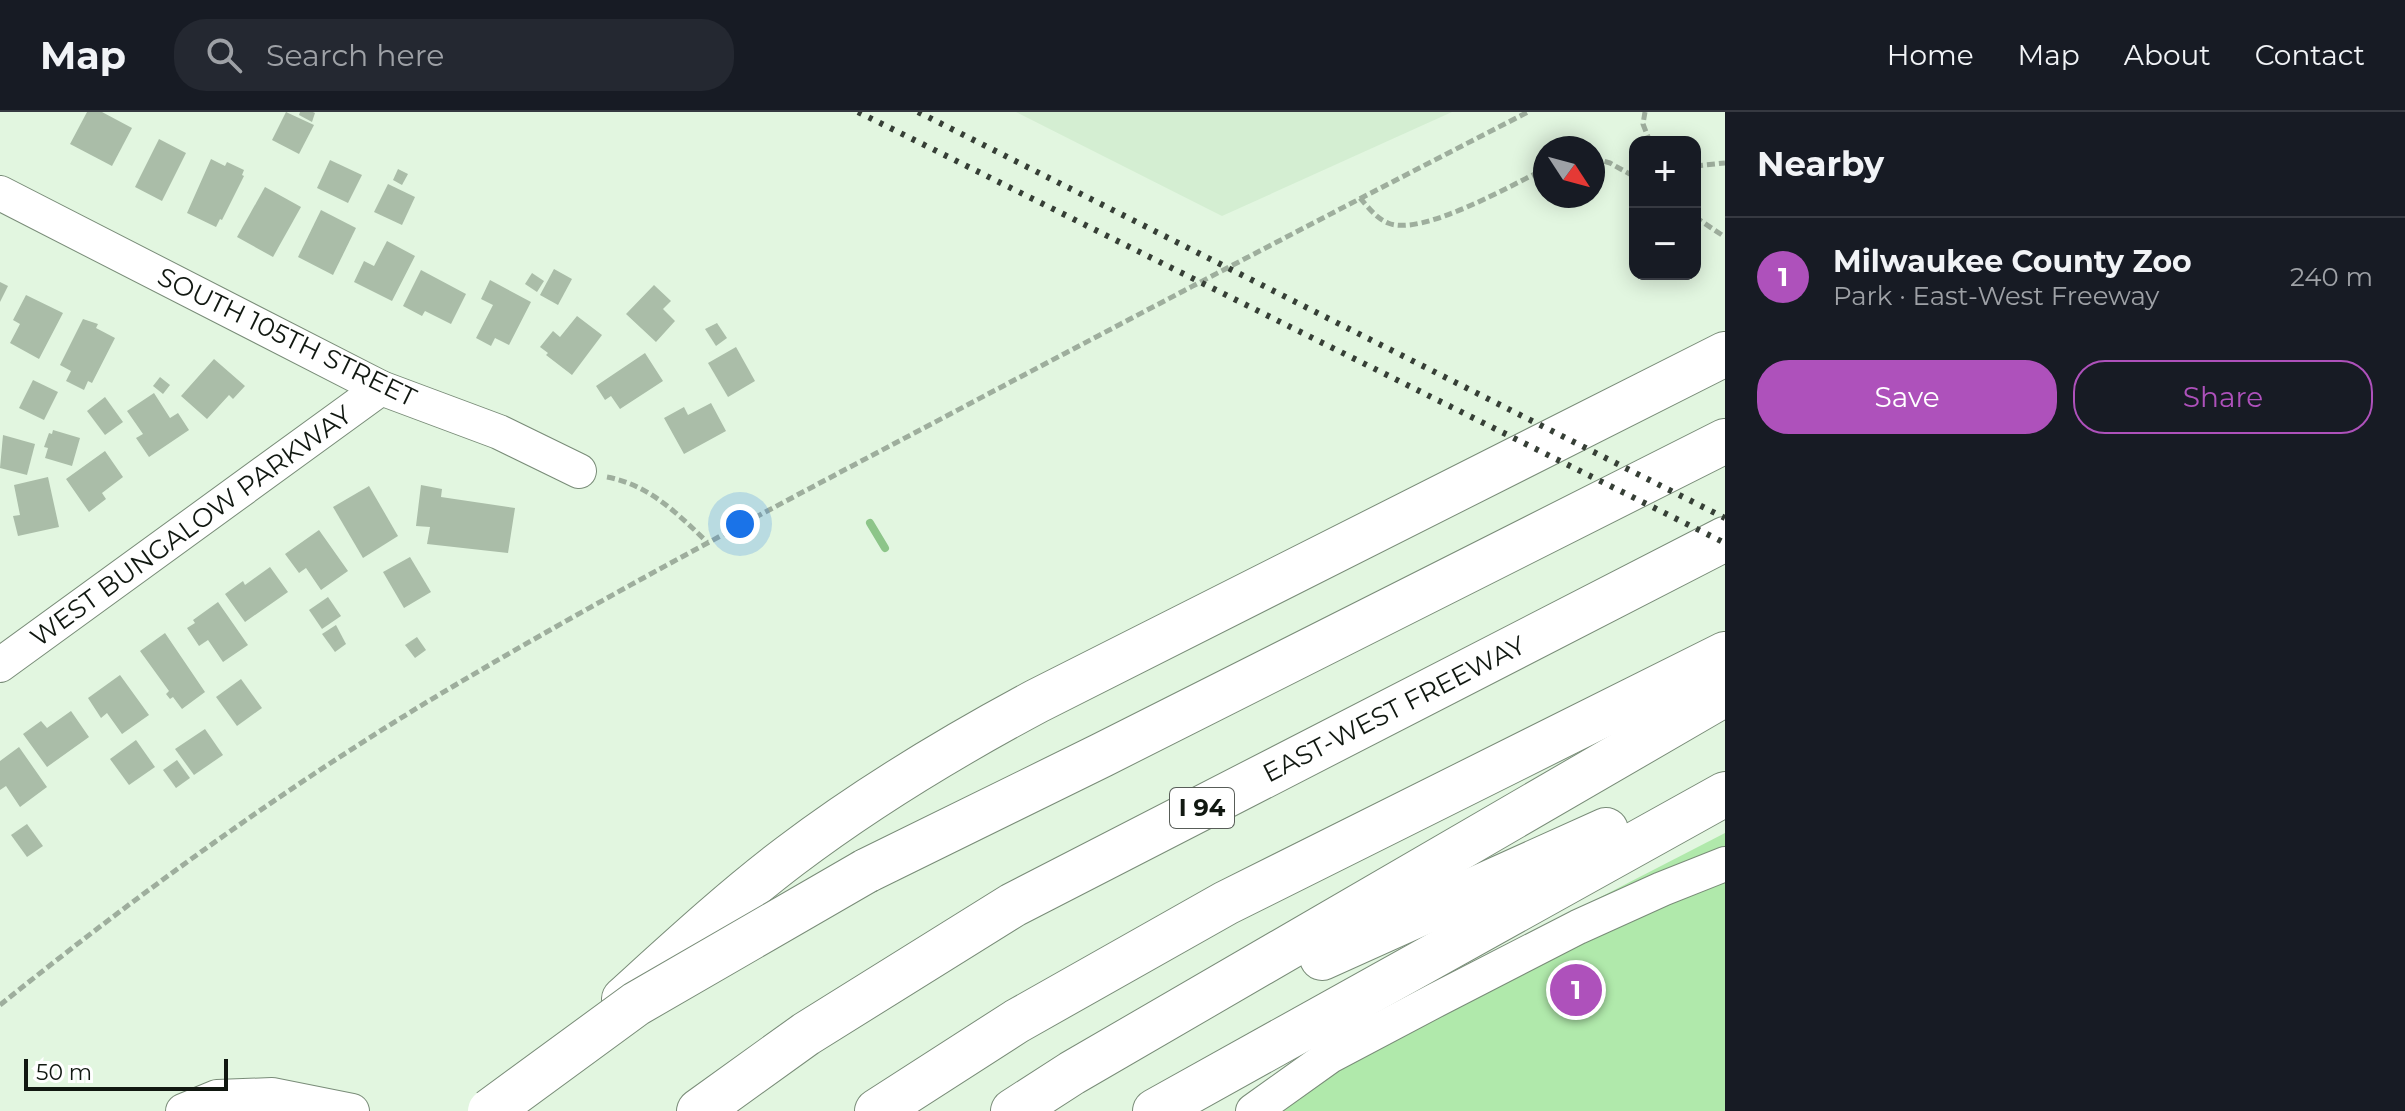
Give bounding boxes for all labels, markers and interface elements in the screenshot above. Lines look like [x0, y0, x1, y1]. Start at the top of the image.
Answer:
search box [174, 19, 734, 91]
text: Map [40, 32, 126, 79]
icon: search [202, 33, 246, 77]
text: Search here [266, 37, 444, 74]
text: Home [1887, 38, 1974, 72]
text: Map [2018, 38, 2080, 72]
text: About [2124, 38, 2211, 72]
text: Contact [2255, 38, 2365, 72]
north arrow [1533, 136, 1605, 208]
map controls [1629, 136, 1701, 280]
button: + [1629, 136, 1701, 208]
text: Nearby [1757, 143, 1884, 185]
button: − [1629, 208, 1701, 280]
text: Milwaukee County Zoo [1833, 243, 2192, 280]
street label: SOUTH 105TH STREET [152, 260, 422, 414]
text: 1 [1778, 261, 1788, 293]
text: 240 m [2290, 261, 2373, 293]
text: Park · East-West Freeway [1833, 280, 2159, 312]
button: Save [1757, 360, 2057, 434]
button: Share [2073, 360, 2373, 434]
street label: WEST BUNGALOW PARKWAY [24, 398, 358, 653]
your location [720, 504, 760, 544]
street label: EAST-WEST FREEWAY [1257, 629, 1531, 789]
road number: I 94 [1170, 788, 1234, 828]
pin: 1 [1550, 960, 1602, 1020]
scale bar [24, 1055, 228, 1091]
text: 50 m [36, 1059, 92, 1086]

